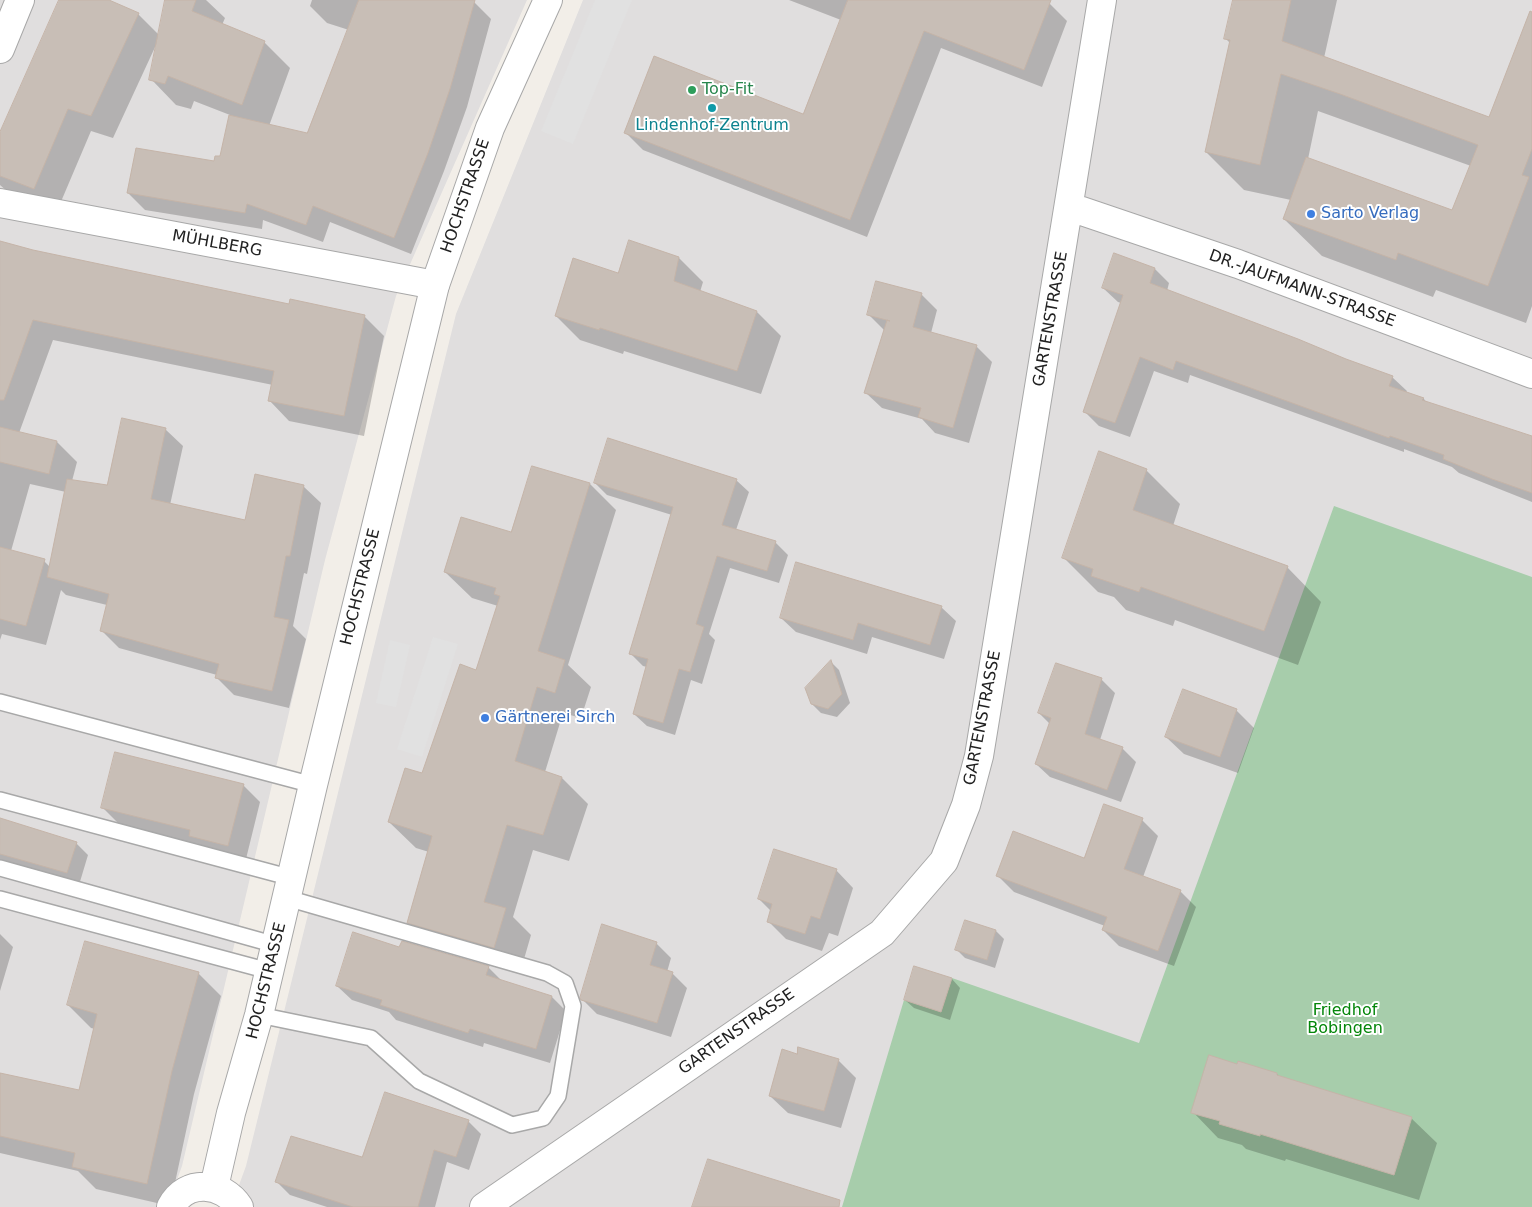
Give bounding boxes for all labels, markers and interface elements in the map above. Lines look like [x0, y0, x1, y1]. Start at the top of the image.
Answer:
place label: Top-Fit [702, 80, 754, 100]
marker: Top-Fit [686, 84, 698, 96]
marker: Lindenhof-Zentrum [706, 102, 718, 114]
place label: Lindenhof-Zentrum [635, 116, 789, 136]
street label: HOCHSTRASSE [437, 136, 495, 256]
place label: Sarto Verlag [1321, 204, 1419, 224]
marker: Sarto Verlag [1305, 208, 1317, 220]
street label: MÜHLBERG [170, 227, 264, 261]
street label: DR.-JAUFMANN-STRASSE [1206, 246, 1398, 332]
street label: GARTENSTRASSE [1030, 250, 1072, 388]
street label: HOCHSTRASSE [337, 527, 385, 647]
street label: GARTENSTRASSE [961, 649, 1005, 787]
place label: Gärtnerei Sirch [495, 708, 615, 728]
marker: Gärtnerei Sirch [479, 712, 491, 724]
street label: HOCHSTRASSE [243, 921, 291, 1041]
street label: GARTENSTRASSE [675, 985, 799, 1079]
park label: Friedhof Bobingen [1307, 1001, 1383, 1039]

